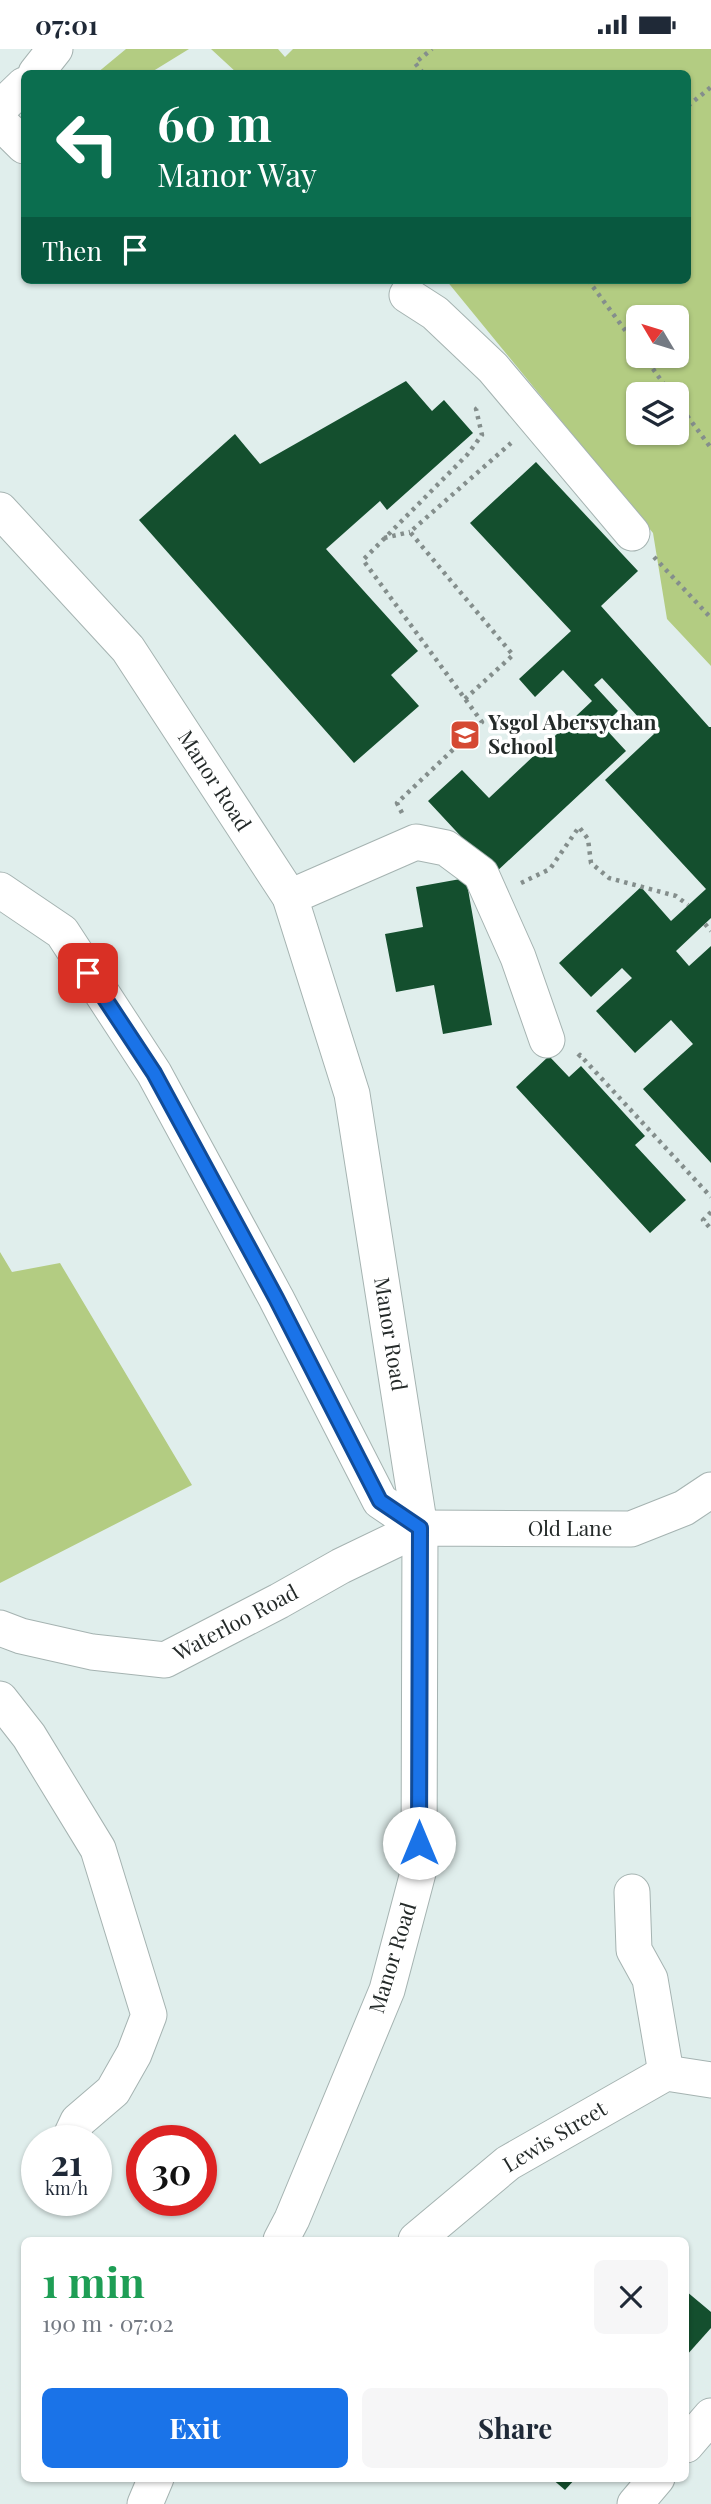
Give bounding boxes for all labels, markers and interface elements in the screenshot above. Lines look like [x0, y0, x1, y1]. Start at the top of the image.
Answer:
text: 07:01 [35, 7, 98, 42]
text: 60 m [157, 89, 272, 154]
icon: left [42, 98, 133, 189]
text: Manor Way [157, 152, 317, 195]
icon: arrive [116, 231, 154, 269]
text: Then [42, 233, 102, 268]
north arrow [626, 305, 690, 367]
map controls [626, 305, 689, 445]
button: layers [626, 382, 689, 445]
place label: Ysgol Abersychan School [487, 707, 657, 759]
school or university icon: Ysgol Abersychan School [448, 718, 482, 752]
street label: Manor Road [173, 724, 259, 836]
pin [58, 943, 118, 1003]
icon: arrive [69, 954, 107, 992]
street label: Manor Road [369, 1275, 415, 1392]
street label: Old Lane [528, 1513, 612, 1541]
street label: Waterloo Road [167, 1577, 302, 1666]
position arrow [382, 1806, 456, 1880]
street label: Manor Road [361, 1899, 421, 2016]
street label: Lewis Street [497, 2093, 611, 2177]
speed limit sign: 30 [126, 2125, 217, 2216]
text: 21 [51, 2138, 82, 2185]
text: km/h [45, 2176, 88, 2200]
text: 1 min [42, 2253, 145, 2309]
button: close [594, 2260, 668, 2334]
text: 190 m · 07:02 [42, 2307, 174, 2338]
button: Exit [42, 2388, 348, 2468]
button: Share [362, 2388, 668, 2468]

